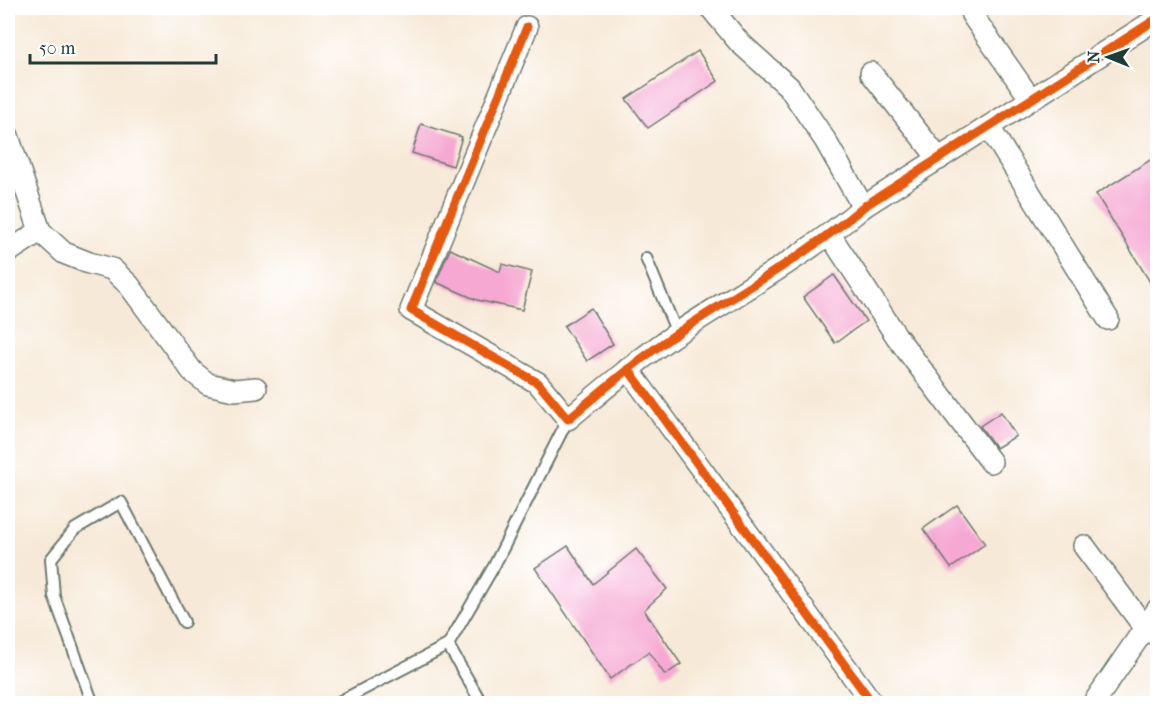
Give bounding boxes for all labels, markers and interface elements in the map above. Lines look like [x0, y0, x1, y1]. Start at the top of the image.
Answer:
scale bar [30, 27, 216, 65]
north arrow [1078, 27, 1138, 87]
text: 50 m [39, 38, 76, 59]
text: N [1084, 50, 1103, 63]

